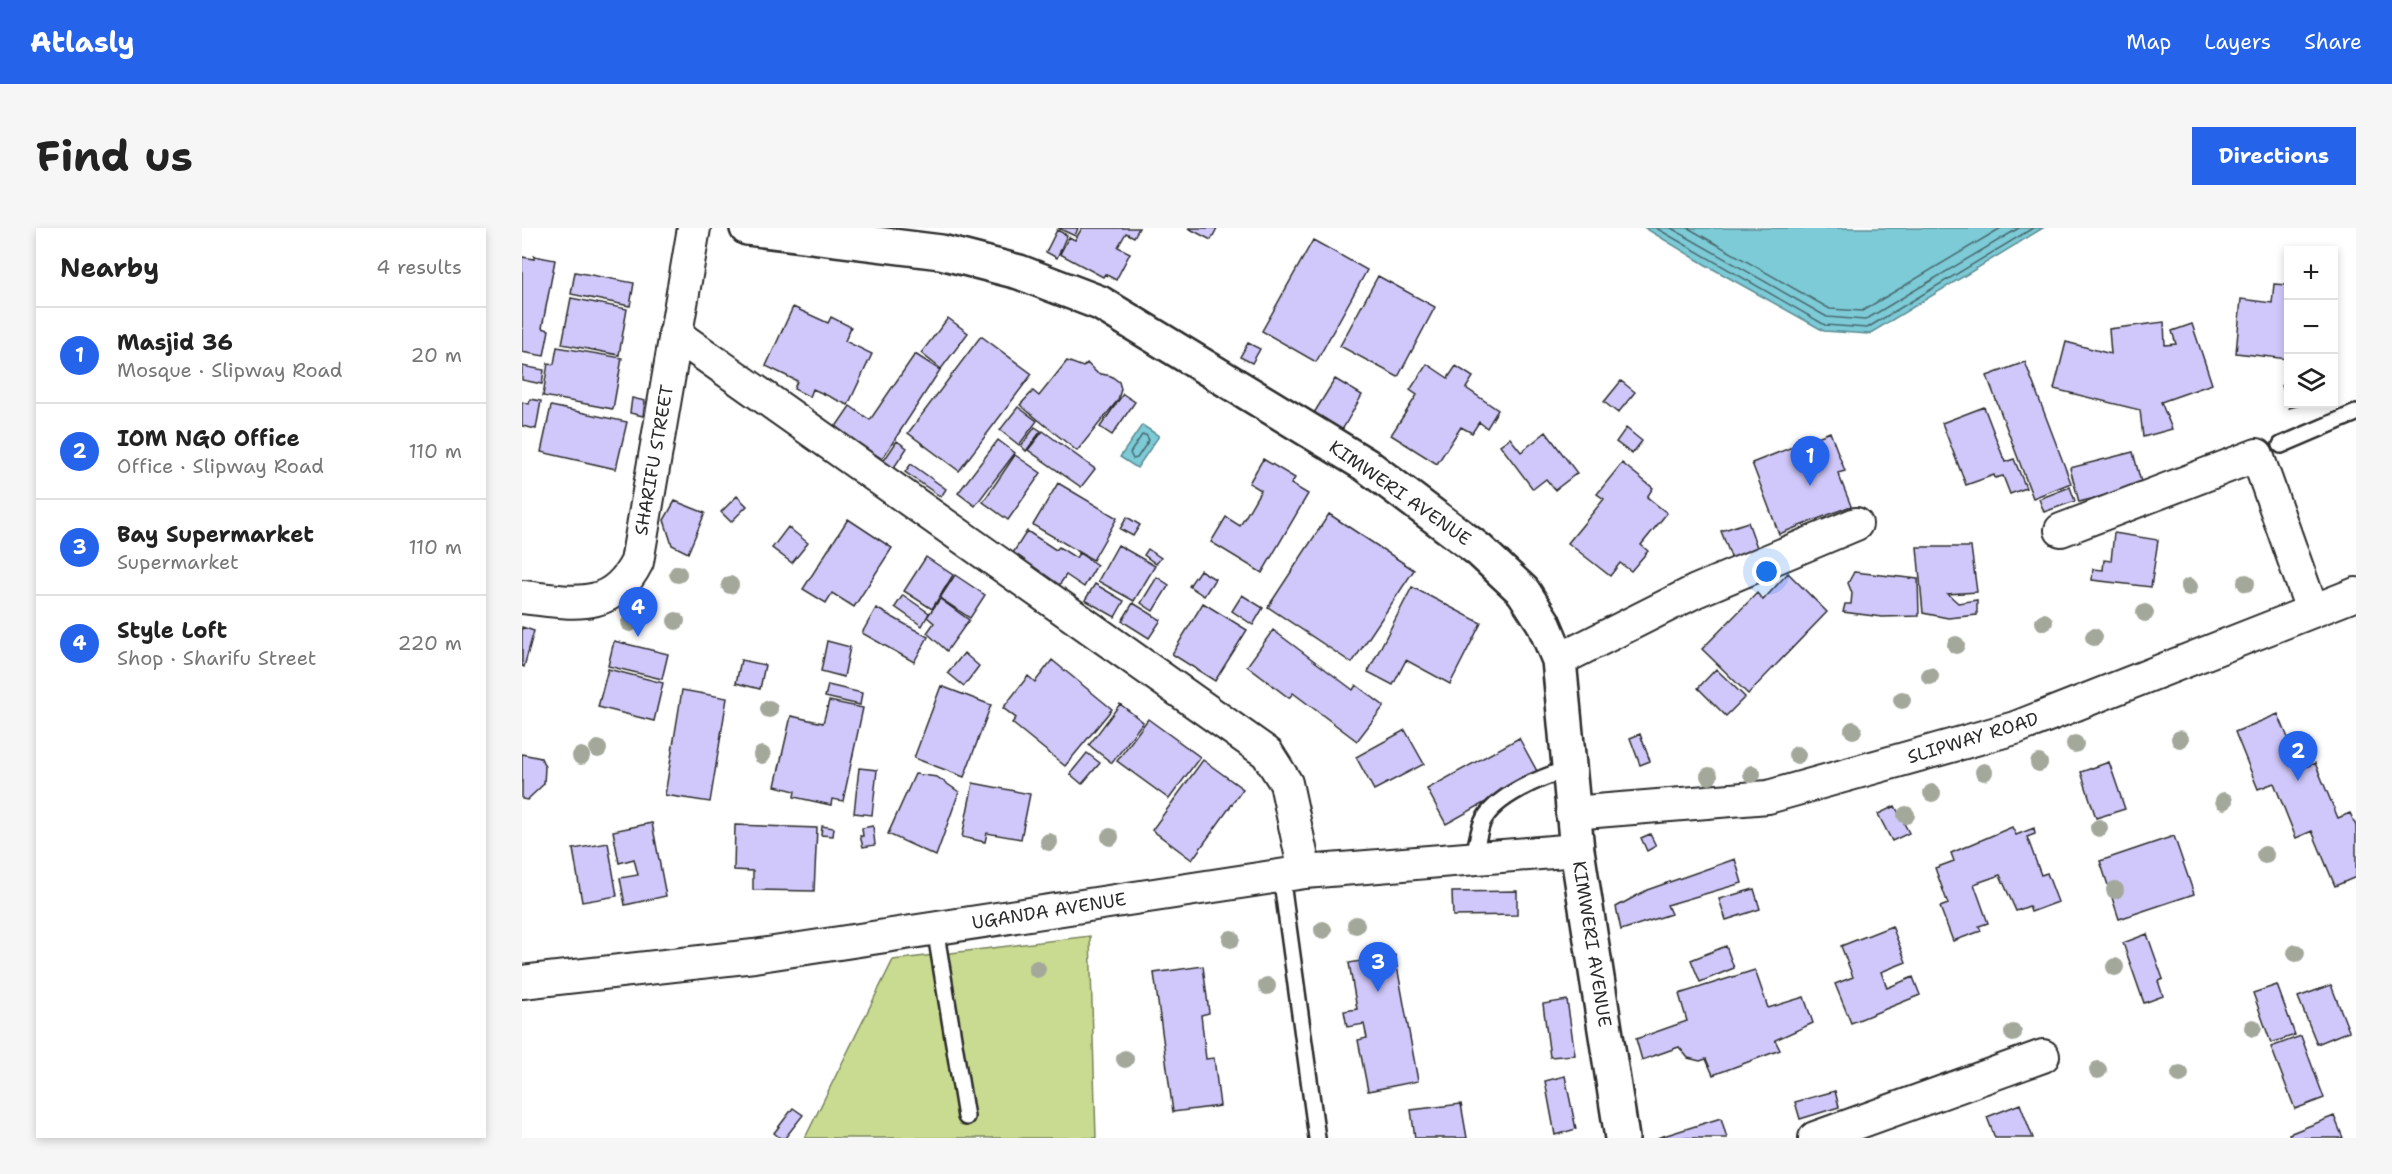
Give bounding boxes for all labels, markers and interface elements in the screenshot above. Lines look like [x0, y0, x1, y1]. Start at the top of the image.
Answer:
text: Atlasly [30, 23, 135, 61]
text: Map [2126, 28, 2171, 56]
text: Layers [2204, 28, 2271, 56]
text: Share [2304, 28, 2362, 56]
button: Directions [2192, 127, 2356, 185]
text: Find us [36, 128, 193, 184]
map controls [2284, 246, 2338, 408]
button: + [2284, 246, 2338, 300]
text: Nearby [60, 250, 159, 285]
text: 4 results [376, 254, 462, 280]
button: − [2284, 300, 2338, 354]
text: Masjid 36 [117, 328, 233, 357]
text: 1 [75, 342, 84, 368]
text: 20 m [411, 342, 462, 368]
button: layers [2284, 354, 2338, 408]
text: Mosque · Slipway Road [117, 357, 342, 383]
street label: SHARIFU STREET [629, 383, 679, 537]
text: IOM NGO Office [117, 424, 300, 453]
street label: KIMWERI AVENUE [1324, 435, 1476, 551]
pin: 1 [1790, 436, 1830, 486]
text: 2 [73, 438, 87, 464]
text: 110 m [408, 438, 462, 464]
text: Office · Slipway Road [117, 453, 324, 479]
text: Bay Supermarket [117, 520, 314, 549]
text: 3 [73, 534, 87, 560]
text: 110 m [408, 534, 462, 560]
text: Supermarket [117, 549, 239, 575]
your location [1752, 557, 1781, 586]
pin: 4 [618, 588, 658, 637]
text: Style Loft [117, 616, 227, 645]
text: 4 [73, 630, 87, 656]
text: 220 m [398, 630, 462, 656]
text: Shop · Sharifu Street [117, 645, 317, 671]
street label: SLIPWAY ROAD [1905, 707, 2042, 769]
pin: 2 [2278, 732, 2318, 781]
street label: KIMWERI AVENUE [1567, 859, 1617, 1029]
street label: UGANDA AVENUE [970, 887, 1128, 935]
pin: 3 [1358, 942, 1398, 992]

